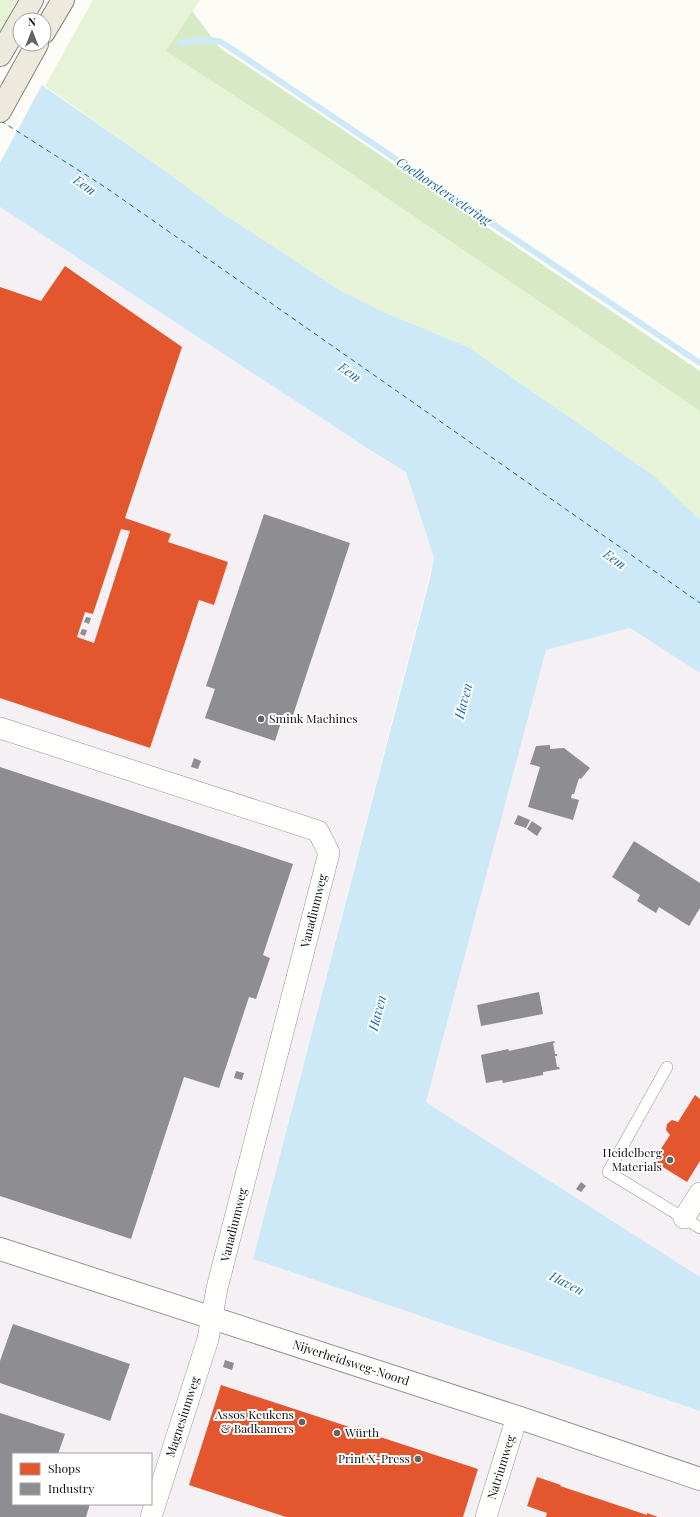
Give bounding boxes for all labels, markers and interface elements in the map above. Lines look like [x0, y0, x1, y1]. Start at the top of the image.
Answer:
north arrow [12, 12, 52, 52]
text: N [28, 14, 36, 29]
water label: Coelhorsterwetering [394, 153, 496, 229]
water label: Eem [70, 170, 100, 198]
water label: Eem [335, 357, 365, 385]
water label: Eem [600, 544, 630, 572]
water label: Haven [449, 681, 475, 722]
place label: Smink Machines [269, 710, 358, 726]
marker: Smink Machines [256, 714, 266, 724]
street label: Vanadiumweg [296, 872, 330, 950]
water label: Haven [363, 993, 389, 1034]
place label: Heidelberg Materials [603, 1144, 663, 1174]
marker: Heidelberg Materials [665, 1155, 675, 1165]
street label: Vanadiumweg [216, 1186, 250, 1264]
water label: Haven [546, 1266, 587, 1298]
street label: Nijverheidsweg-Noord [291, 1336, 412, 1389]
street label: Magnesiumweg [161, 1374, 203, 1459]
place label: Assos Keukens & Badkamers [214, 1406, 294, 1436]
marker: Assos Keukens & Badkamers [297, 1417, 307, 1427]
place label: Würth [344, 1424, 379, 1440]
marker: Würth [332, 1428, 342, 1438]
street label: Natriumweg [483, 1432, 518, 1501]
place label: Print X-Press [338, 1450, 410, 1466]
legend [12, 1453, 152, 1505]
marker: Print X-Press [413, 1454, 423, 1464]
text: Shops [48, 1460, 80, 1476]
text: Industry [48, 1480, 94, 1496]

